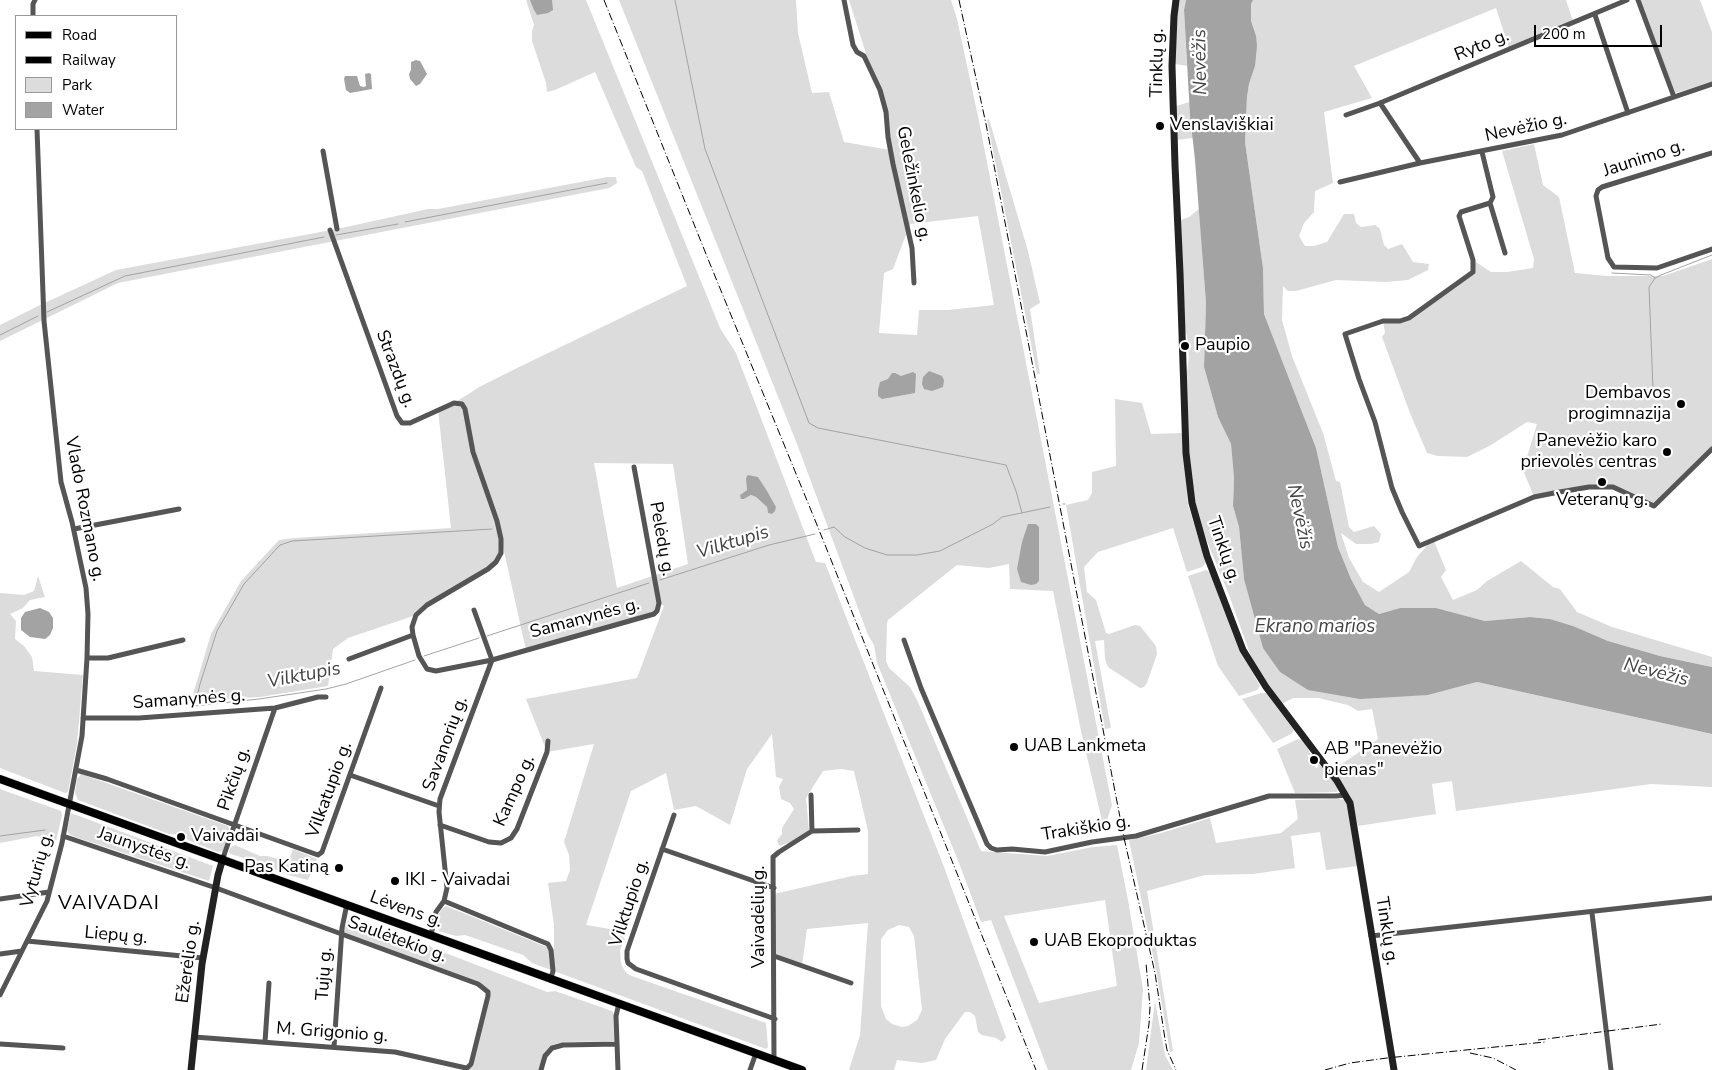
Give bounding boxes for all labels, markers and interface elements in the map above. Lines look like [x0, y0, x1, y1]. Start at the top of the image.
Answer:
legend [15, 15, 178, 130]
scale bar [1537, 15, 1664, 47]
text: 200 m [1542, 24, 1586, 44]
text: Road [62, 25, 97, 45]
street label: Ryto g. [1452, 25, 1512, 67]
street label: Tinklų g. [1147, 28, 1169, 98]
water label: Nevėžis [1189, 29, 1213, 95]
text: Railway [62, 50, 116, 70]
text: Park [62, 75, 92, 95]
text: Water [62, 100, 104, 120]
street label: Nevėžio g. [1483, 109, 1569, 147]
place label: Venslaviškiai [1170, 115, 1274, 137]
marker: Venslaviškiai [1154, 120, 1166, 132]
street label: Geležinkelio g. [891, 124, 935, 244]
street label: Jaunimo g. [1600, 136, 1688, 182]
street label: Strazdų g. [370, 327, 420, 411]
place label: Paupio [1195, 335, 1250, 357]
marker: Paupio [1179, 340, 1191, 352]
place label: Dembavos progimnazija [1568, 383, 1671, 426]
marker: Dembavos progimnazija [1675, 398, 1687, 410]
place label: Panevėžio karo prievolės centras [1520, 431, 1657, 474]
street label: Vlado Rozmano g. [59, 435, 109, 583]
marker: Panevėžio karo prievolės centras [1661, 446, 1673, 458]
marker: Veteranų g. [1596, 476, 1608, 488]
water label: Nevėžis [1281, 482, 1317, 552]
place label: Veteranų g. [1556, 490, 1648, 512]
street label: Pelėdų g. [644, 500, 678, 578]
street label: Tinklų g. [1202, 514, 1244, 586]
water label: Vilktupis [694, 521, 772, 565]
street label: Samanynės g. [528, 594, 642, 644]
water label: Ekrano marios [1255, 616, 1375, 638]
water label: Nevėžis [1621, 654, 1691, 692]
water label: Vilktupis [265, 658, 343, 694]
street label: Samanynės g. [132, 685, 246, 715]
street label: Savanorių g. [419, 694, 473, 794]
place label: UAB Lankmeta [1024, 736, 1146, 758]
street label: Vilkatupio g. [303, 739, 357, 841]
place label: AB "Panevėžio pienas" [1324, 739, 1442, 782]
marker: UAB Lankmeta [1008, 741, 1020, 753]
street label: Pikčių g. [214, 744, 256, 814]
street label: Kampo g. [490, 752, 540, 830]
marker: AB "Panevėžio pienas" [1308, 754, 1320, 766]
street label: Trakiškio g. [1040, 811, 1132, 847]
street label: Jaunystės g. [95, 823, 193, 875]
place label: Vaivadai [191, 826, 259, 848]
street label: Vyturių g. [17, 830, 59, 910]
marker: Vaivadai [175, 831, 187, 843]
street label: Vilktupio g. [606, 856, 654, 950]
place label: Pas Katiną [244, 857, 329, 879]
marker: Pas Katiną [333, 862, 345, 874]
street label: Vaivadėlių g. [749, 866, 771, 968]
place label: IKI - Vaivadai [405, 870, 510, 892]
marker: IKI - Vaivadai [389, 875, 401, 887]
street label: Lėvens g. [367, 887, 445, 933]
district label: VAIVADAI [57, 892, 161, 916]
street label: Tinklų g. [1370, 895, 1402, 967]
street label: Saulėtekio g. [345, 912, 449, 968]
street label: Ežerėlio g. [173, 919, 205, 1005]
street label: Liepų g. [83, 922, 149, 950]
place label: UAB Ekoproduktas [1044, 931, 1197, 953]
marker: UAB Ekoproduktas [1028, 936, 1040, 948]
street label: Tujų g. [312, 947, 338, 1001]
street label: M. Grigonio g. [275, 1018, 389, 1048]

